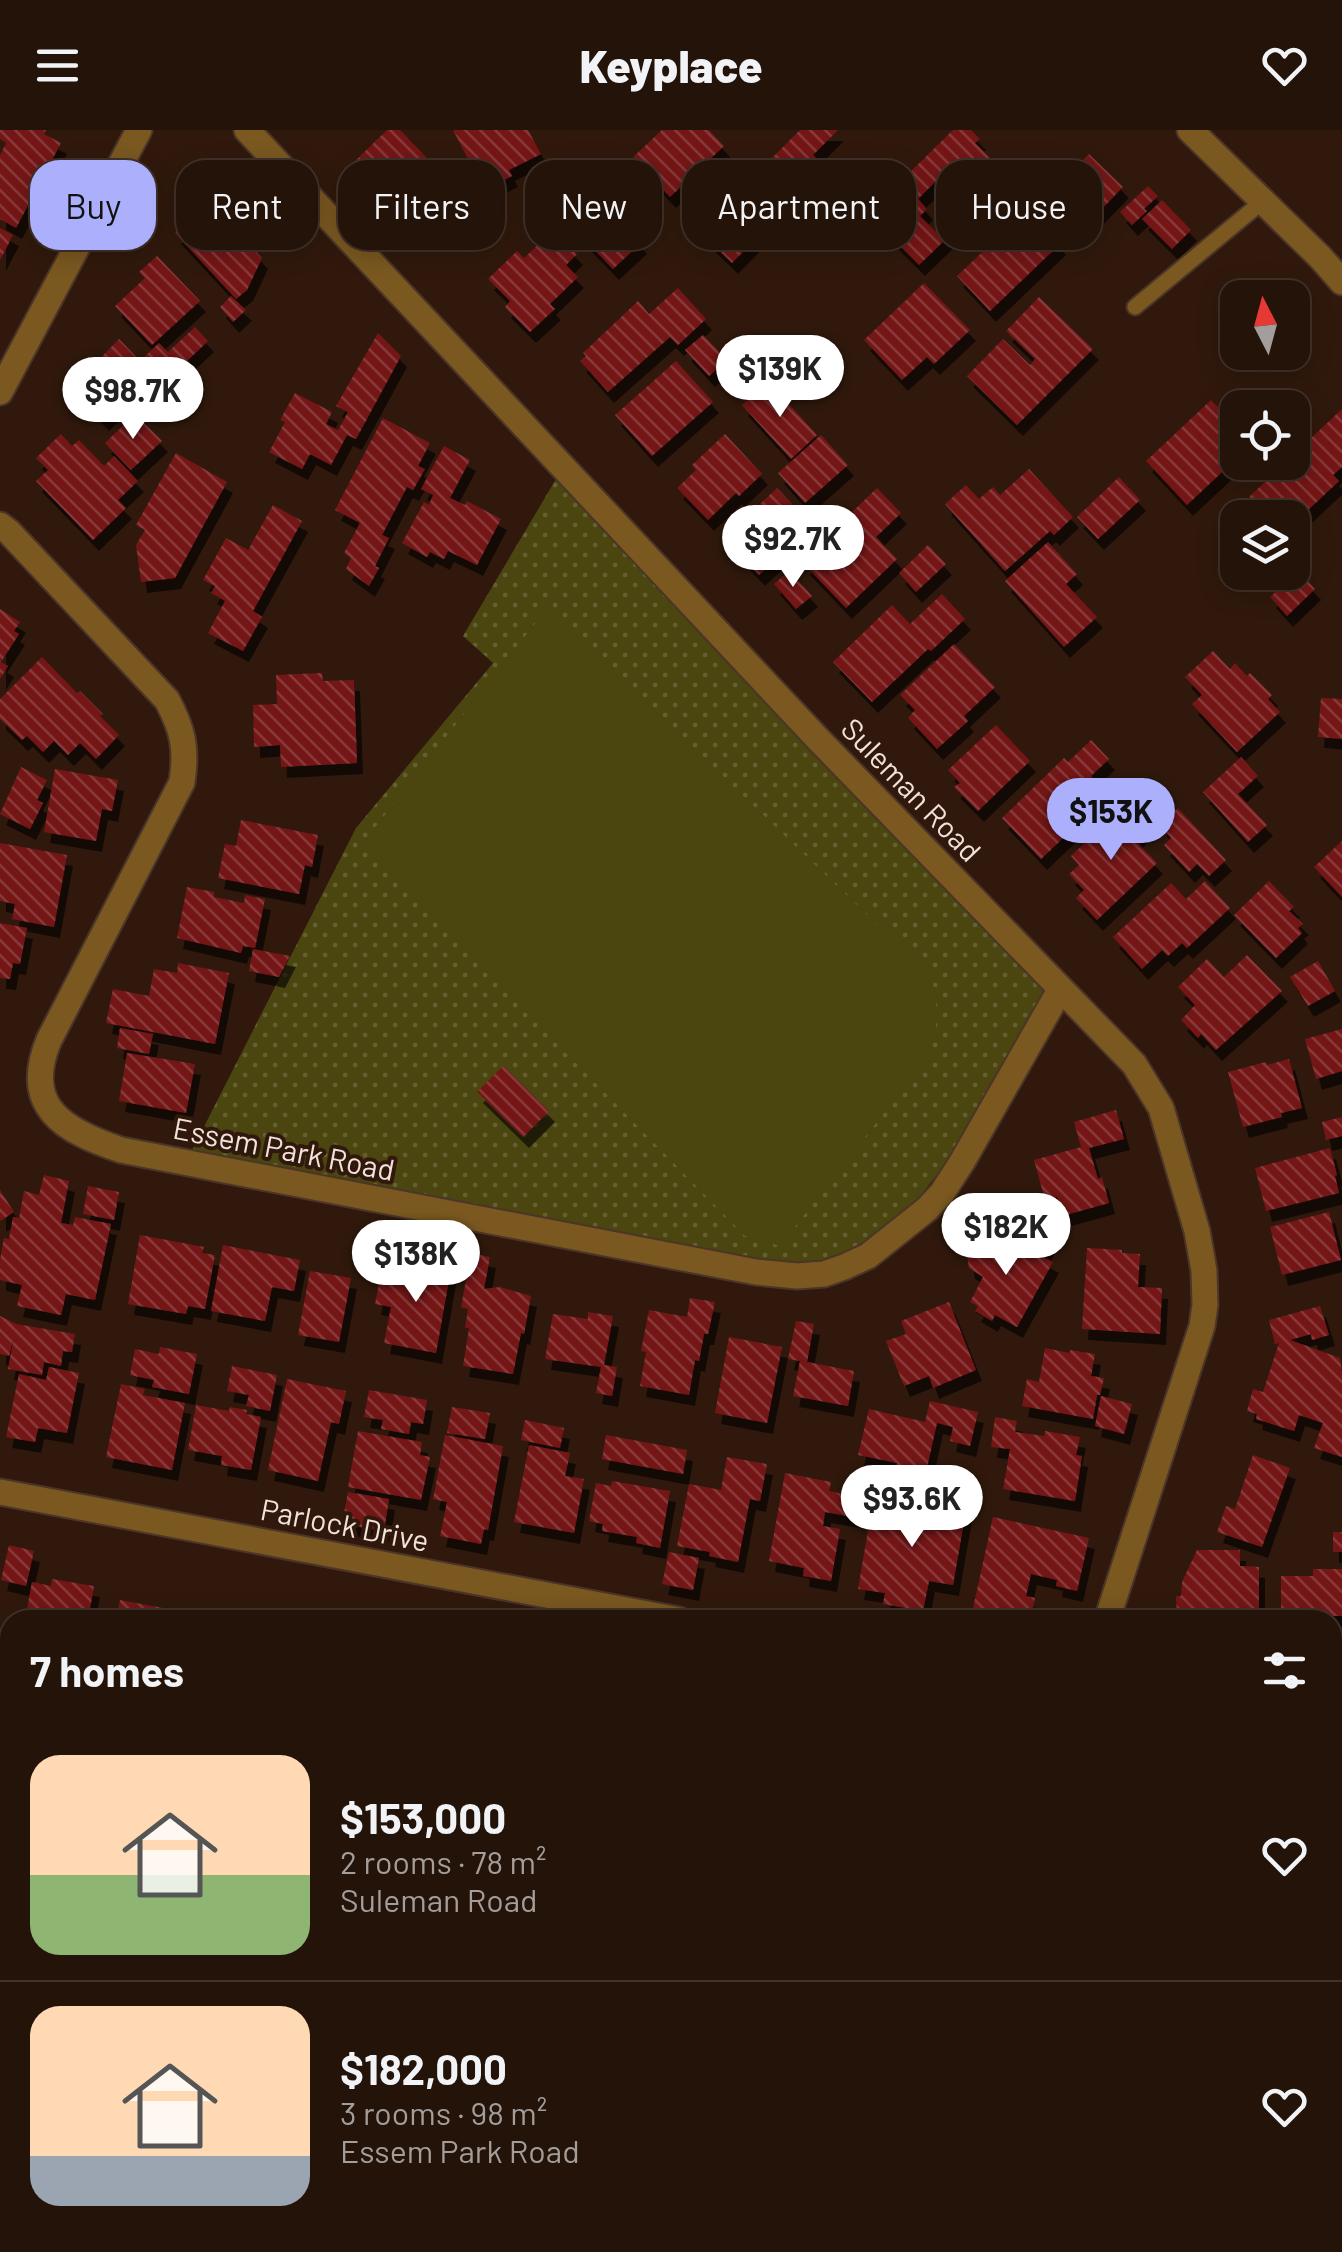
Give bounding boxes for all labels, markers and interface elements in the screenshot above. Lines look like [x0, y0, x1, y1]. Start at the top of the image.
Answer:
icon: menu [30, 38, 85, 93]
text: Keyplace [579, 38, 763, 92]
icon: heart [1257, 38, 1312, 93]
chip: Buy [30, 160, 156, 250]
chip: Rent [176, 160, 318, 250]
chip: Filters [338, 160, 505, 250]
chip: New [525, 160, 662, 250]
chip: Apartment [682, 160, 916, 250]
chip: House [936, 160, 1102, 250]
north arrow [1220, 280, 1310, 370]
map controls [1220, 280, 1310, 590]
pin: $139K [710, 335, 850, 420]
text: $139K [738, 348, 822, 386]
pin: $98.7K [52, 357, 214, 442]
text: $98.7K [84, 370, 182, 408]
button: locate [1220, 390, 1310, 480]
button: layers [1220, 500, 1310, 590]
pin: $92.7K [712, 505, 874, 590]
text: $92.7K [744, 518, 842, 556]
street label: Suleman Road [835, 710, 989, 868]
pin: $153K [1041, 778, 1181, 863]
text: $153K [1069, 791, 1153, 829]
street label: Essem Park Road [170, 1109, 398, 1187]
pin: $182K [936, 1193, 1076, 1278]
text: $182K [964, 1206, 1048, 1244]
pin: $138K [346, 1220, 486, 1305]
text: $138K [374, 1233, 458, 1271]
pin: $93.6K [831, 1465, 993, 1550]
text: $93.6K [863, 1478, 961, 1516]
street label: Parlock Drive [258, 1490, 432, 1558]
icon: filters [1257, 1643, 1312, 1698]
text: 7 homes [30, 1645, 184, 1695]
text: $153,000 [340, 1792, 506, 1842]
icon: home [110, 1795, 230, 1915]
icon: heart [1257, 1828, 1312, 1883]
text: 2 rooms · 78 m² [340, 1842, 546, 1880]
text: Suleman Road [340, 1880, 537, 1918]
text: $182,000 [340, 2043, 507, 2093]
icon: home [110, 2046, 230, 2166]
icon: heart [1257, 2079, 1312, 2134]
text: 3 rooms · 98 m² [340, 2093, 547, 2131]
text: Essem Park Road [340, 2131, 580, 2169]

